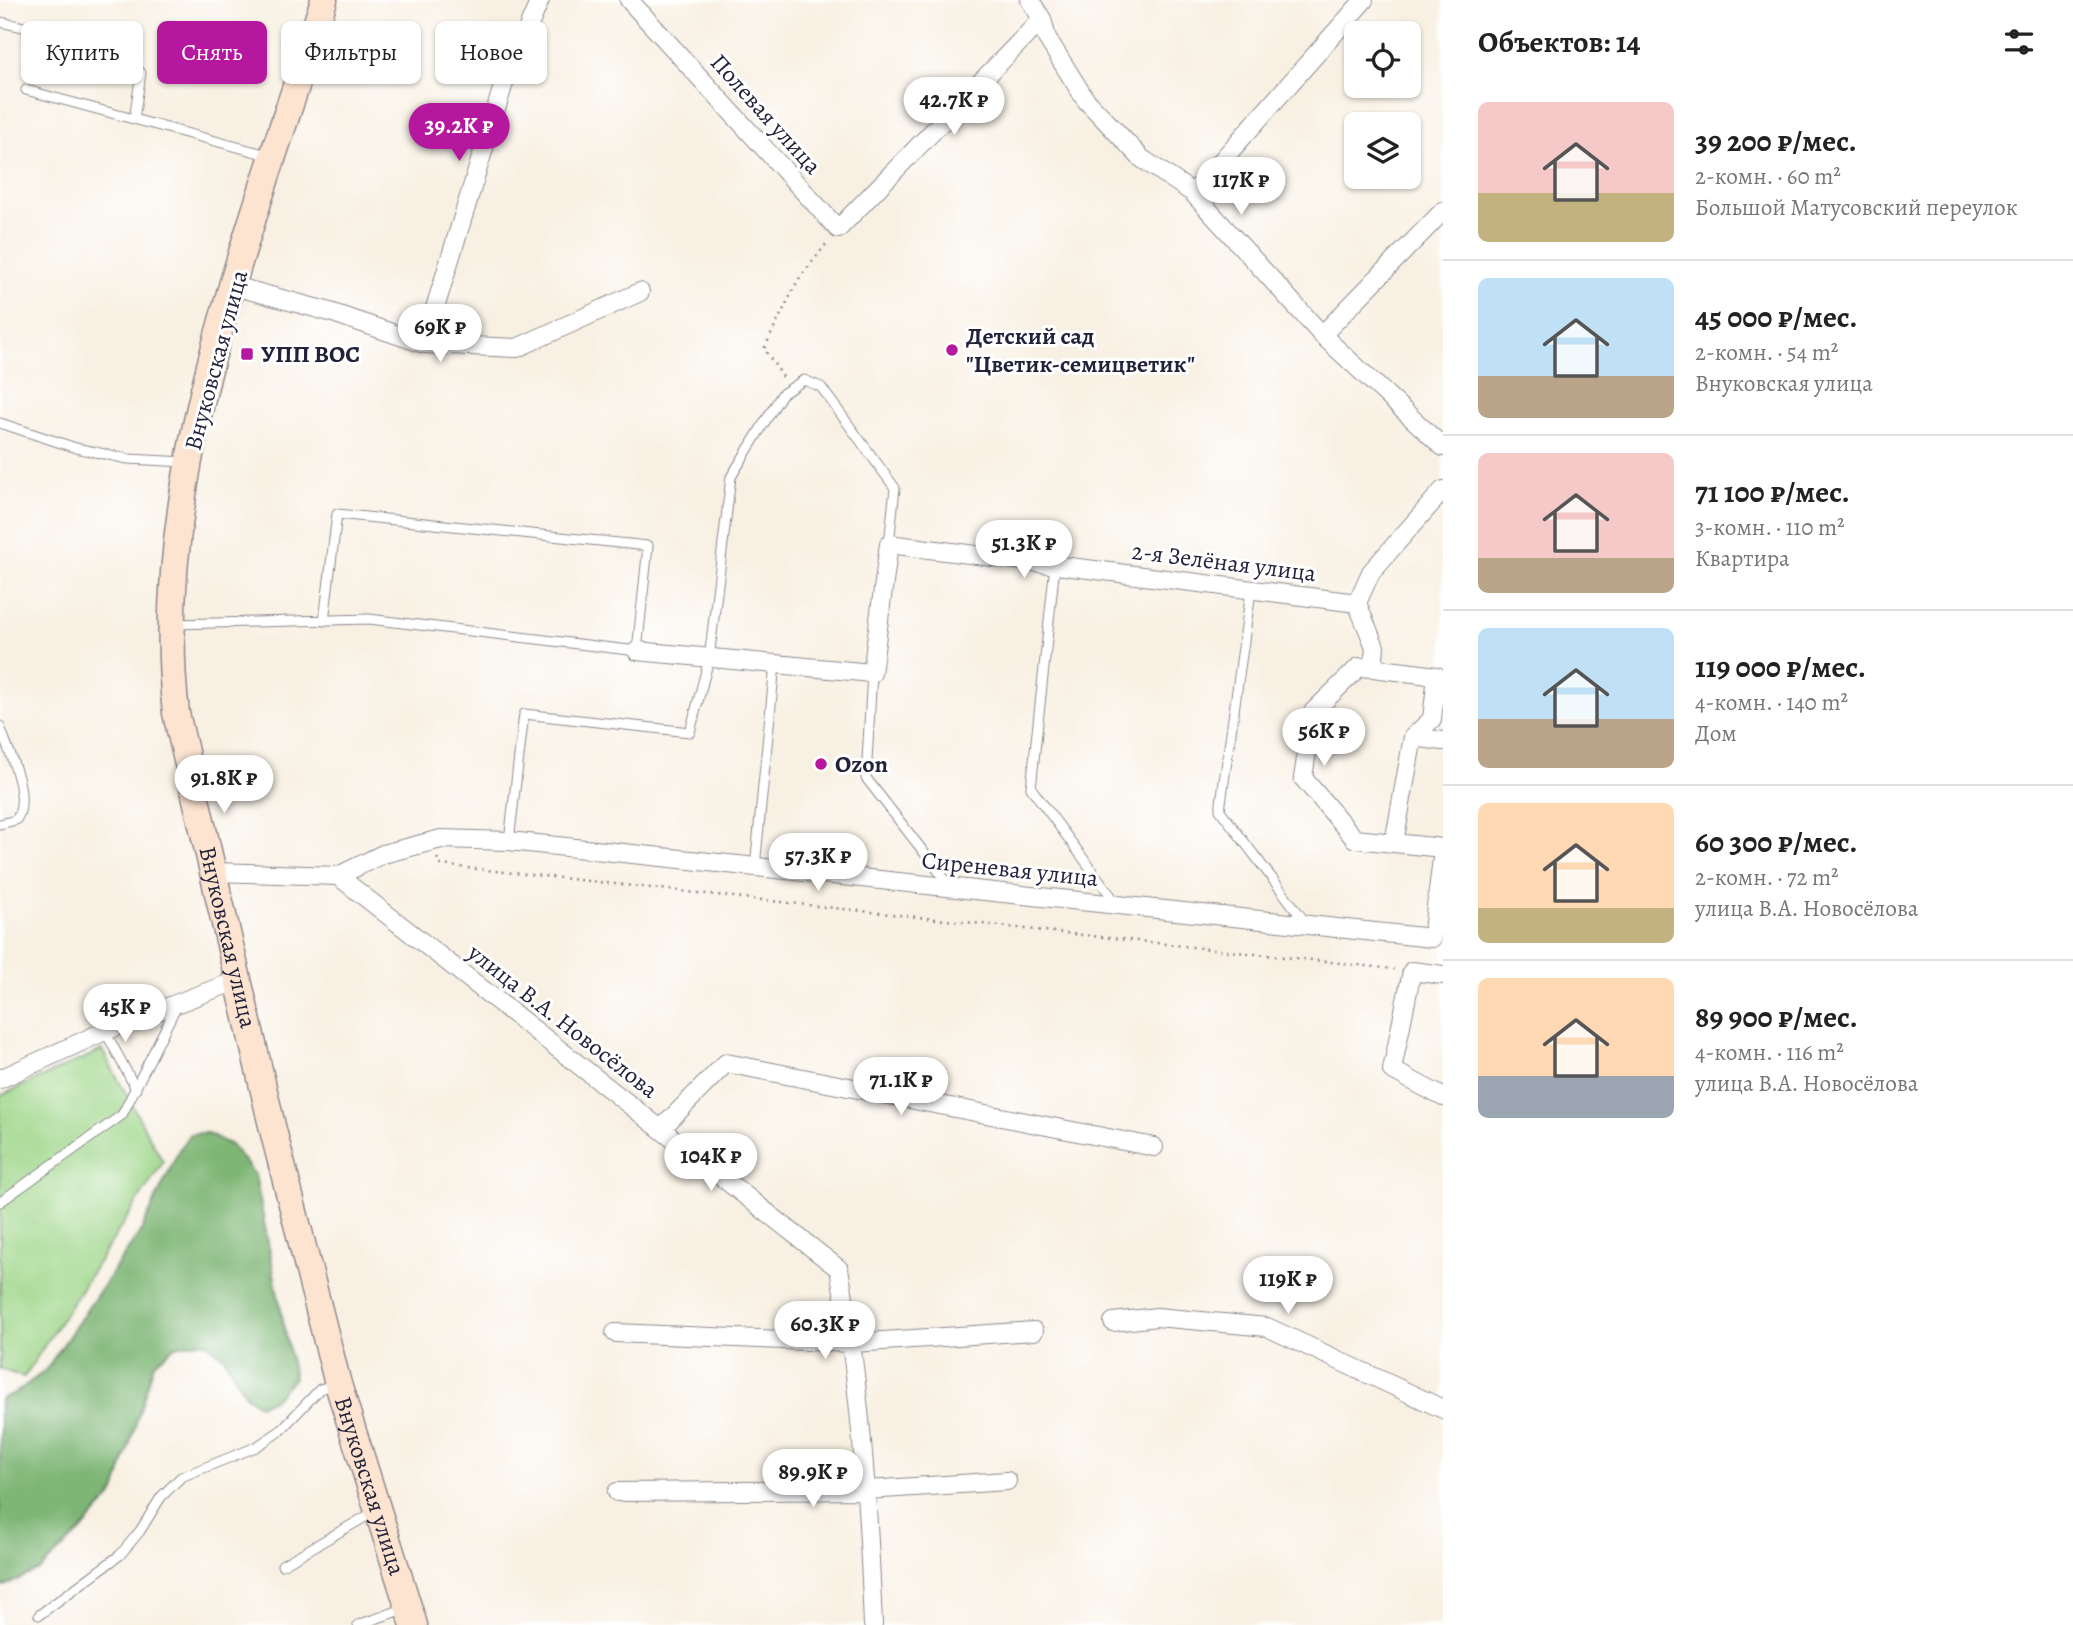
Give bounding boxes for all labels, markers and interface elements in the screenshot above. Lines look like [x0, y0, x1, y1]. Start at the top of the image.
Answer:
chip: Купить [21, 21, 143, 84]
chip: Снять [157, 21, 267, 84]
chip: Фильтры [281, 21, 421, 84]
chip: Новое [435, 21, 547, 84]
map controls [1344, 21, 1421, 189]
button: locate [1344, 21, 1421, 98]
text: Объектов: 14 [1478, 22, 1640, 62]
icon: filters [2000, 23, 2038, 61]
street label: Полевая улица [703, 47, 829, 181]
pin: 42.7K ₽ [889, 78, 1019, 137]
text: 42.7K ₽ [920, 84, 988, 115]
pin: 39.2K ₽ [394, 104, 524, 163]
text: 39.2K ₽ [425, 110, 493, 141]
button: layers [1344, 112, 1421, 189]
text: 39 200 ₽/мес. [1695, 121, 1857, 161]
icon: home [1534, 130, 1618, 214]
pin: 117K ₽ [1184, 158, 1298, 217]
text: 2-комн. · 60 m² [1695, 161, 1841, 192]
text: 117K ₽ [1212, 164, 1270, 195]
text: Большой Матусовский переулок [1695, 192, 2018, 223]
street label: Внуковская улица [177, 266, 255, 454]
text: 45 000 ₽/мес. [1695, 297, 1857, 337]
pin: 69K ₽ [391, 304, 489, 364]
icon: home [1534, 306, 1618, 390]
text: 69K ₽ [414, 311, 466, 342]
place label: Детский сад "Цветик-семицветик" [966, 320, 1195, 380]
text: 2-комн. · 54 m² [1695, 337, 1838, 368]
place label: УПП ВОС [261, 338, 360, 370]
marker: Детский сад "Цветик-семицветик" [944, 342, 960, 358]
marker: УПП ВОС [239, 346, 255, 362]
text: Внуковская улица [1695, 368, 1873, 399]
text: 71 100 ₽/мес. [1695, 472, 1850, 512]
icon: home [1534, 481, 1618, 565]
text: 3-комн. · 110 m² [1695, 512, 1845, 543]
pin: 51.3K ₽ [959, 520, 1089, 580]
text: 51.3K ₽ [991, 527, 1057, 558]
street label: 2-я Зелёная улица [1130, 535, 1318, 589]
text: Квартира [1695, 543, 1790, 574]
text: 119 000 ₽/мес. [1695, 647, 1866, 687]
icon: home [1534, 656, 1618, 740]
text: 4-комн. · 140 m² [1695, 687, 1848, 718]
pin: 56K ₽ [1275, 708, 1373, 768]
text: 56K ₽ [1298, 715, 1350, 746]
text: Дом [1695, 718, 1737, 749]
place label: Ozon [835, 748, 889, 780]
pin: 91.8K ₽ [159, 756, 289, 815]
marker: Ozon [813, 756, 829, 772]
text: 91.8K ₽ [190, 762, 258, 793]
text: 60 300 ₽/мес. [1695, 822, 1857, 862]
icon: home [1534, 831, 1618, 915]
pin: 57.3K ₽ [753, 834, 883, 893]
text: 57.3K ₽ [785, 840, 851, 871]
street label: Внуковская улица [191, 843, 265, 1031]
street label: Сиреневая улица [920, 844, 1100, 894]
text: 2-комн. · 72 m² [1695, 862, 1839, 893]
text: улица В.А. Новосёлова [1695, 893, 1918, 924]
street label: улица В.А. Новосёлова [461, 936, 665, 1105]
pin: 45K ₽ [76, 984, 174, 1044]
text: 45K ₽ [99, 991, 151, 1022]
text: 89 900 ₽/мес. [1695, 997, 1858, 1037]
icon: home [1534, 1006, 1618, 1090]
text: 4-комн. · 116 m² [1695, 1037, 1844, 1068]
pin: 71.1K ₽ [836, 1058, 966, 1117]
text: 71.1K ₽ [869, 1064, 933, 1095]
text: улица В.А. Новосёлова [1695, 1068, 1918, 1099]
pin: 104K ₽ [654, 1134, 768, 1193]
text: 104K ₽ [680, 1140, 742, 1171]
pin: 119K ₽ [1231, 1256, 1345, 1316]
text: 119K ₽ [1259, 1263, 1317, 1294]
pin: 60.3K ₽ [760, 1302, 890, 1361]
text: 60.3K ₽ [790, 1308, 860, 1339]
street label: Внуковская улица [327, 1392, 413, 1579]
pin: 89.9K ₽ [748, 1450, 878, 1509]
text: 89.9K ₽ [778, 1456, 848, 1487]

